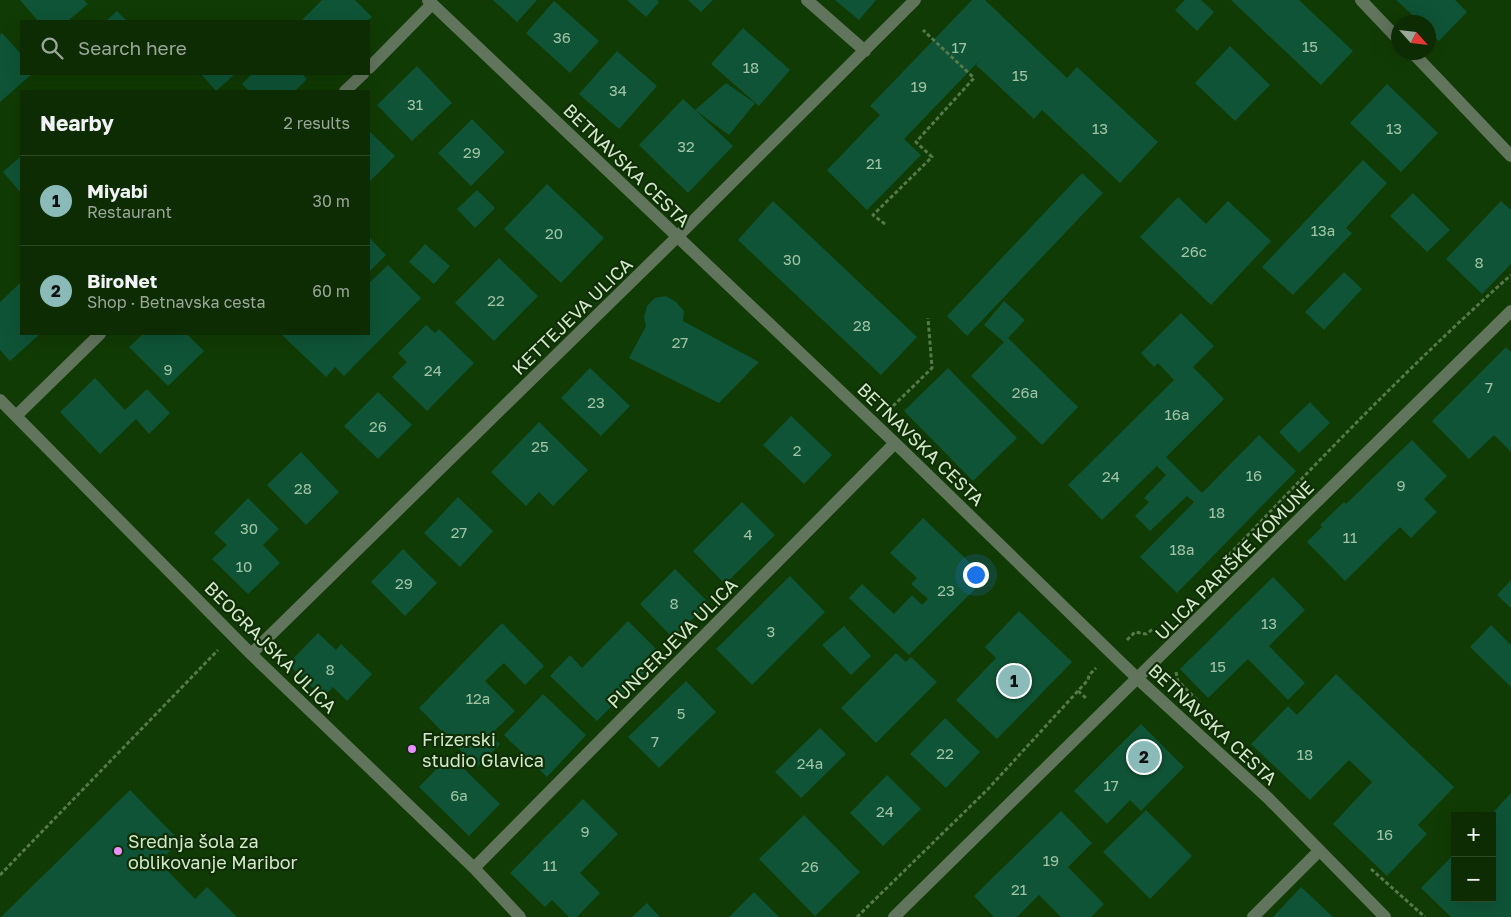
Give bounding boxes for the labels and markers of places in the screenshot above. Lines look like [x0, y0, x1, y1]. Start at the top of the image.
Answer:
pin: 1 [998, 662, 1030, 700]
place label: Frizerski studio Glavica [422, 728, 544, 771]
pin: 2 [1128, 738, 1160, 776]
marker: Frizerski studio Glavica [406, 743, 418, 755]
place label: Srednja šola za oblikovanje Maribor [128, 830, 298, 873]
marker: Srednja šola za oblikovanje Maribor [112, 845, 124, 857]

